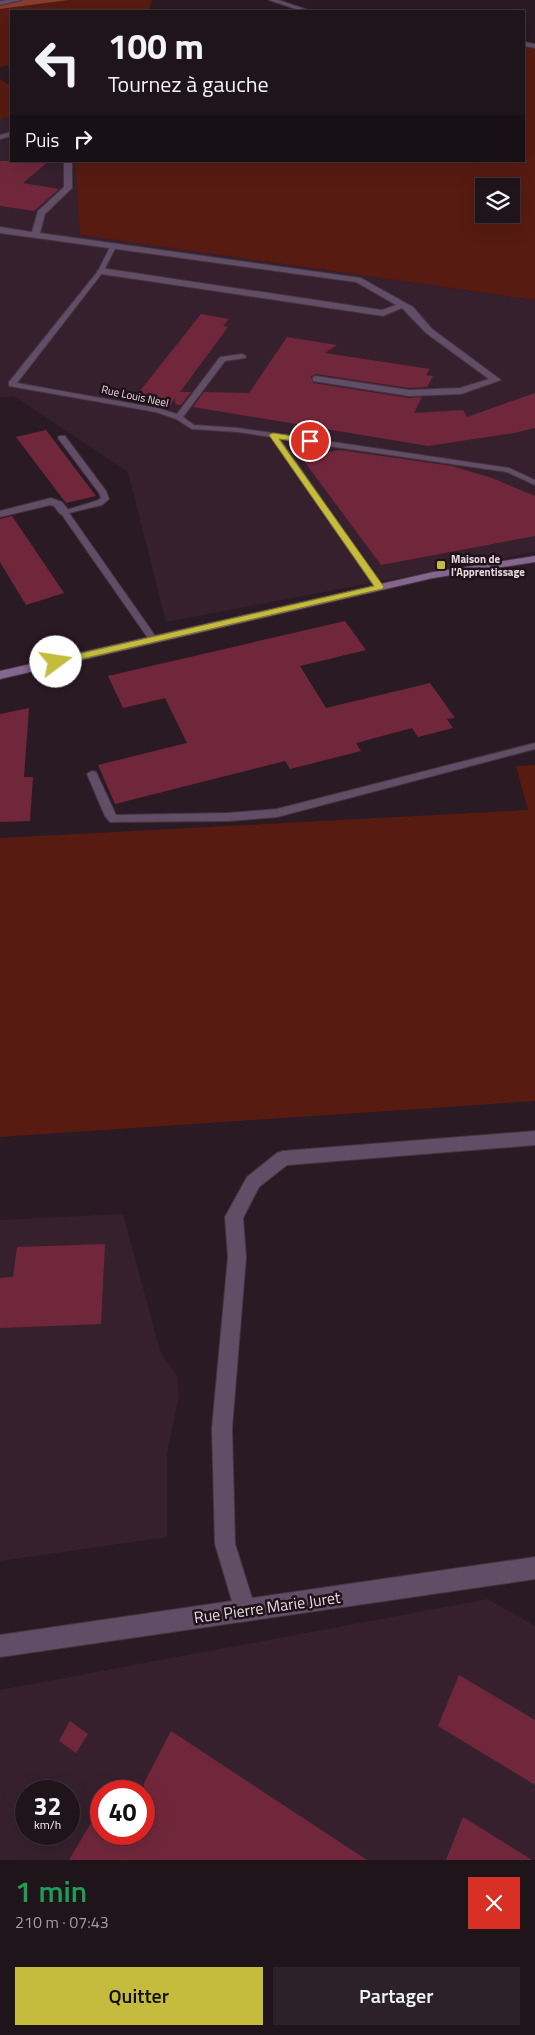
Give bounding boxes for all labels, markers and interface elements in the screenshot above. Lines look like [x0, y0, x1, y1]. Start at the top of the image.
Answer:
text: 100 m [108, 19, 204, 73]
icon: left [25, 30, 90, 95]
text: Tournez à gauche [108, 67, 269, 101]
text: Puis [25, 125, 59, 154]
icon: right [69, 125, 97, 153]
map controls [475, 178, 520, 223]
button: layers [475, 178, 520, 223]
street label: Rue Louis Neel [100, 381, 170, 411]
pin [289, 420, 331, 462]
icon: arrive [296, 427, 324, 455]
place label: Maison de l'Apprentissage [451, 551, 525, 580]
marker: Maison de l'Apprentissage [435, 559, 447, 571]
position arrow [29, 635, 81, 687]
street label: Rue Pierre Marie Juret [192, 1585, 342, 1629]
speed limit sign: 40 [90, 1780, 155, 1845]
text: 32 [33, 1787, 62, 1825]
text: km/h [34, 1815, 61, 1834]
text: 1 min [15, 1868, 87, 1914]
button: close [468, 1877, 520, 1929]
text: 210 m · 07:43 [15, 1910, 109, 1934]
button: Quitter [15, 1967, 263, 2025]
button: Partager [273, 1967, 520, 2025]

